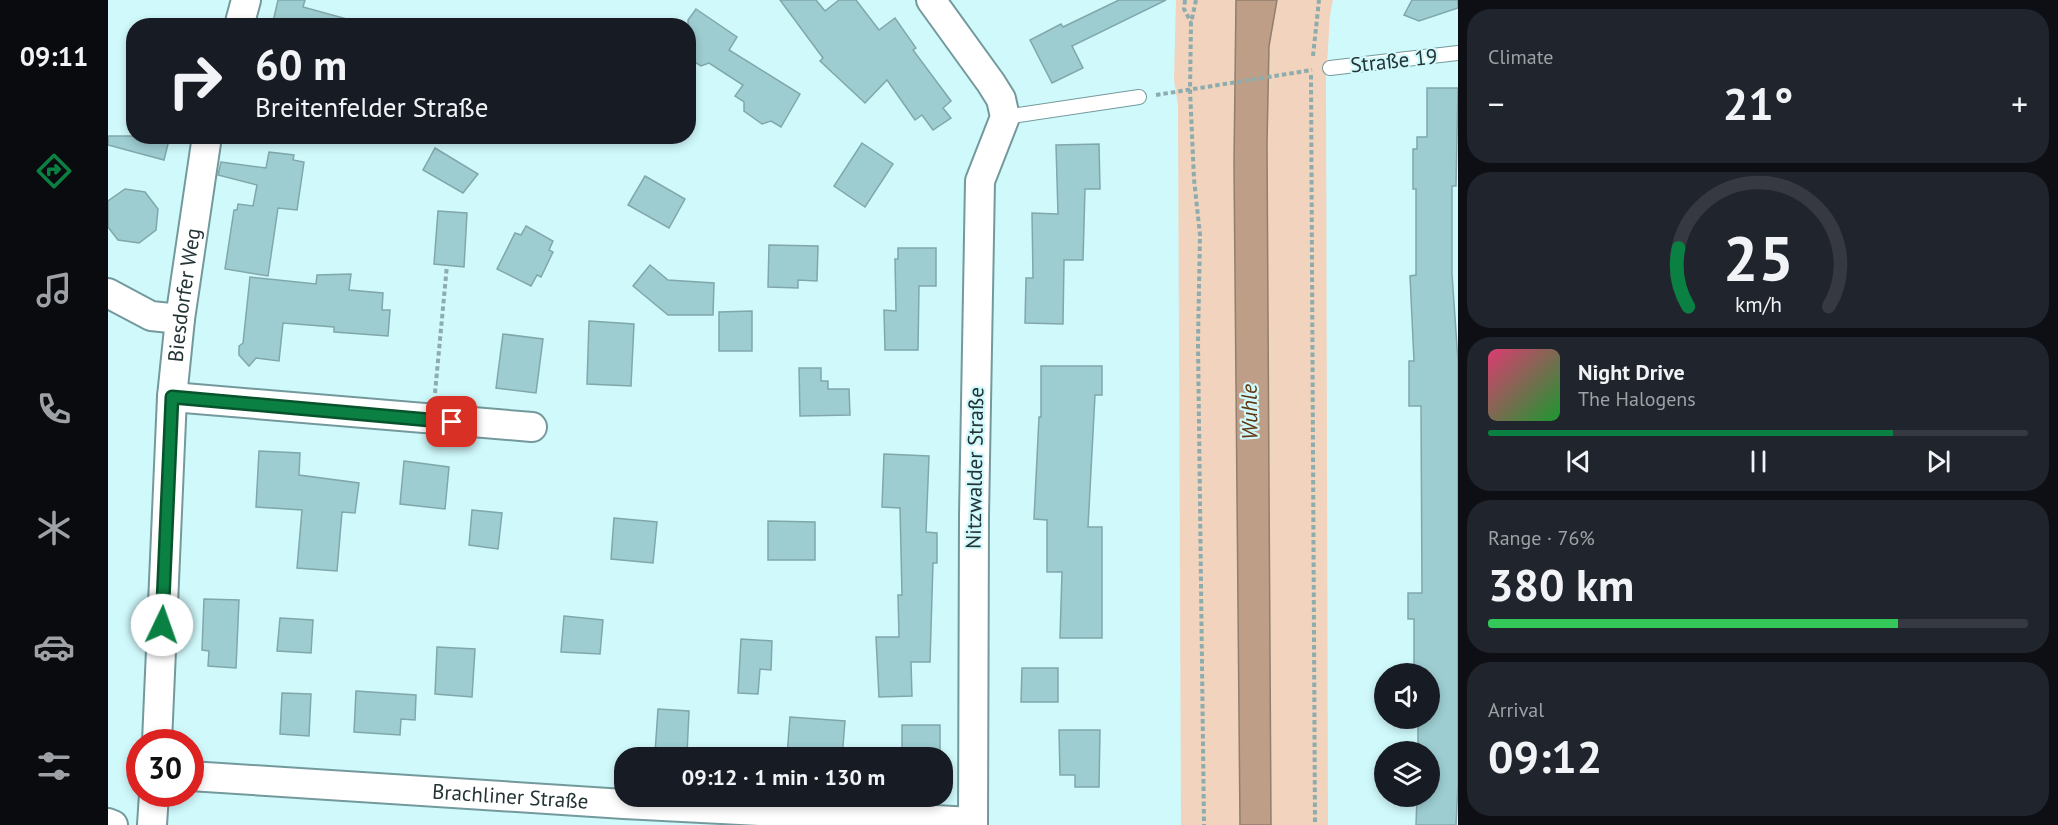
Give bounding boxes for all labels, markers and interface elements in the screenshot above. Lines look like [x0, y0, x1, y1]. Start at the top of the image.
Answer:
text: 60 m [255, 37, 347, 92]
text: 09:11 [20, 39, 88, 73]
icon: right [156, 42, 234, 120]
street label: Straße 19 [1349, 43, 1439, 78]
text: Climate [1488, 44, 1554, 70]
text: 21° [1723, 74, 1793, 132]
text: − [1488, 82, 1505, 125]
text: + [2011, 82, 2028, 125]
text: Breitenfelder Straße [255, 90, 489, 124]
icon: directions [33, 150, 75, 192]
text: 25 [1723, 217, 1793, 298]
street label: Biesdorfer Weg [162, 226, 206, 363]
icon: music [33, 269, 75, 311]
text: km/h [1734, 290, 1781, 318]
text: Night Drive [1578, 358, 1685, 386]
water label: Wuhle [1235, 383, 1263, 440]
text: The Halogens [1578, 386, 1696, 412]
street label: Nitzwalder Straße [960, 387, 989, 549]
icon: phone [33, 388, 75, 430]
pin [426, 396, 477, 447]
icon: arrive [435, 405, 468, 438]
icon: previous [1562, 445, 1595, 478]
icon: pause [1742, 445, 1775, 478]
icon: next [1922, 445, 1955, 478]
icon: climate [33, 507, 75, 549]
text: Range · 76% [1488, 525, 1595, 551]
text: 380 km [1488, 555, 1634, 613]
position arrow [130, 593, 194, 657]
icon: car [33, 626, 75, 668]
map controls [1374, 663, 1440, 807]
button: sound [1374, 663, 1440, 729]
text: Arrival [1488, 697, 1544, 723]
text: 09:12 [1488, 727, 1602, 785]
speed limit sign: 30 [126, 729, 204, 807]
button: layers [1374, 741, 1440, 807]
icon: filters [33, 745, 75, 787]
text: 09:12 · 1 min · 130 m [682, 763, 885, 791]
street label: Brachliner Straße [431, 778, 589, 815]

